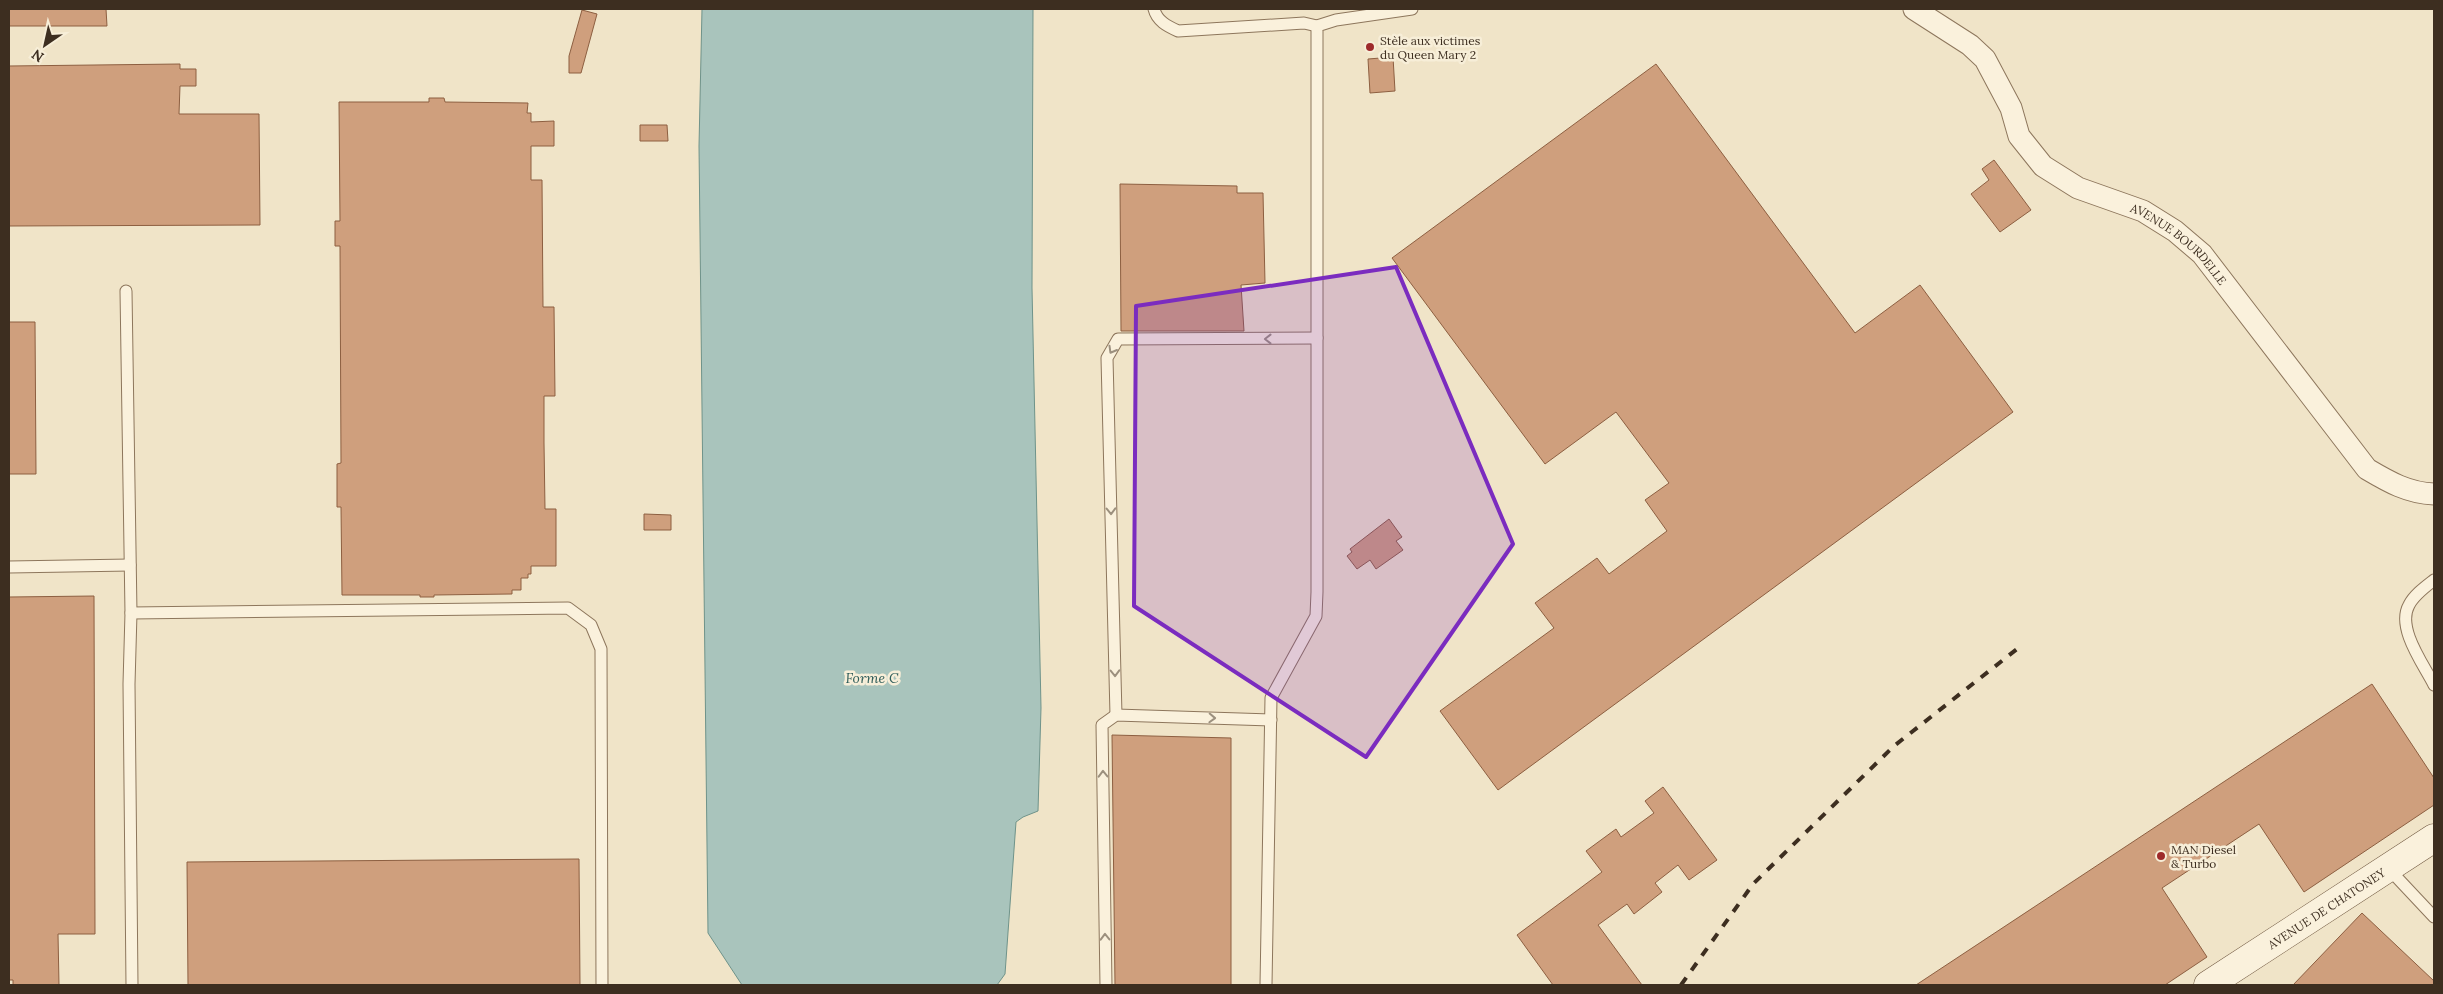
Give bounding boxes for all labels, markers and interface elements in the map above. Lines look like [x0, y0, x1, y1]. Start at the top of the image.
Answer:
north arrow [20, 20, 70, 70]
place label: Stèle aux victimes du Queen Mary 2 [1380, 33, 1481, 62]
marker: Stèle aux victimes du Queen Mary 2 [1364, 41, 1376, 53]
text: N [28, 45, 47, 66]
street label: AVENUE BOURDELLE [2128, 199, 2230, 288]
one-way arrow [1264, 334, 1272, 344]
one-way arrow [1108, 344, 1118, 353]
one-way arrow [1106, 508, 1116, 515]
water label: Forme C [845, 669, 899, 687]
one-way arrow [1110, 670, 1120, 678]
one-way arrow [1209, 712, 1217, 723]
one-way arrow [1098, 770, 1108, 778]
place label: MAN Diesel & Turbo [2171, 842, 2236, 871]
marker: MAN Diesel & Turbo [2155, 850, 2167, 862]
street label: AVENUE DE CHATONEY [2264, 864, 2388, 952]
one-way arrow [1100, 932, 1110, 940]

